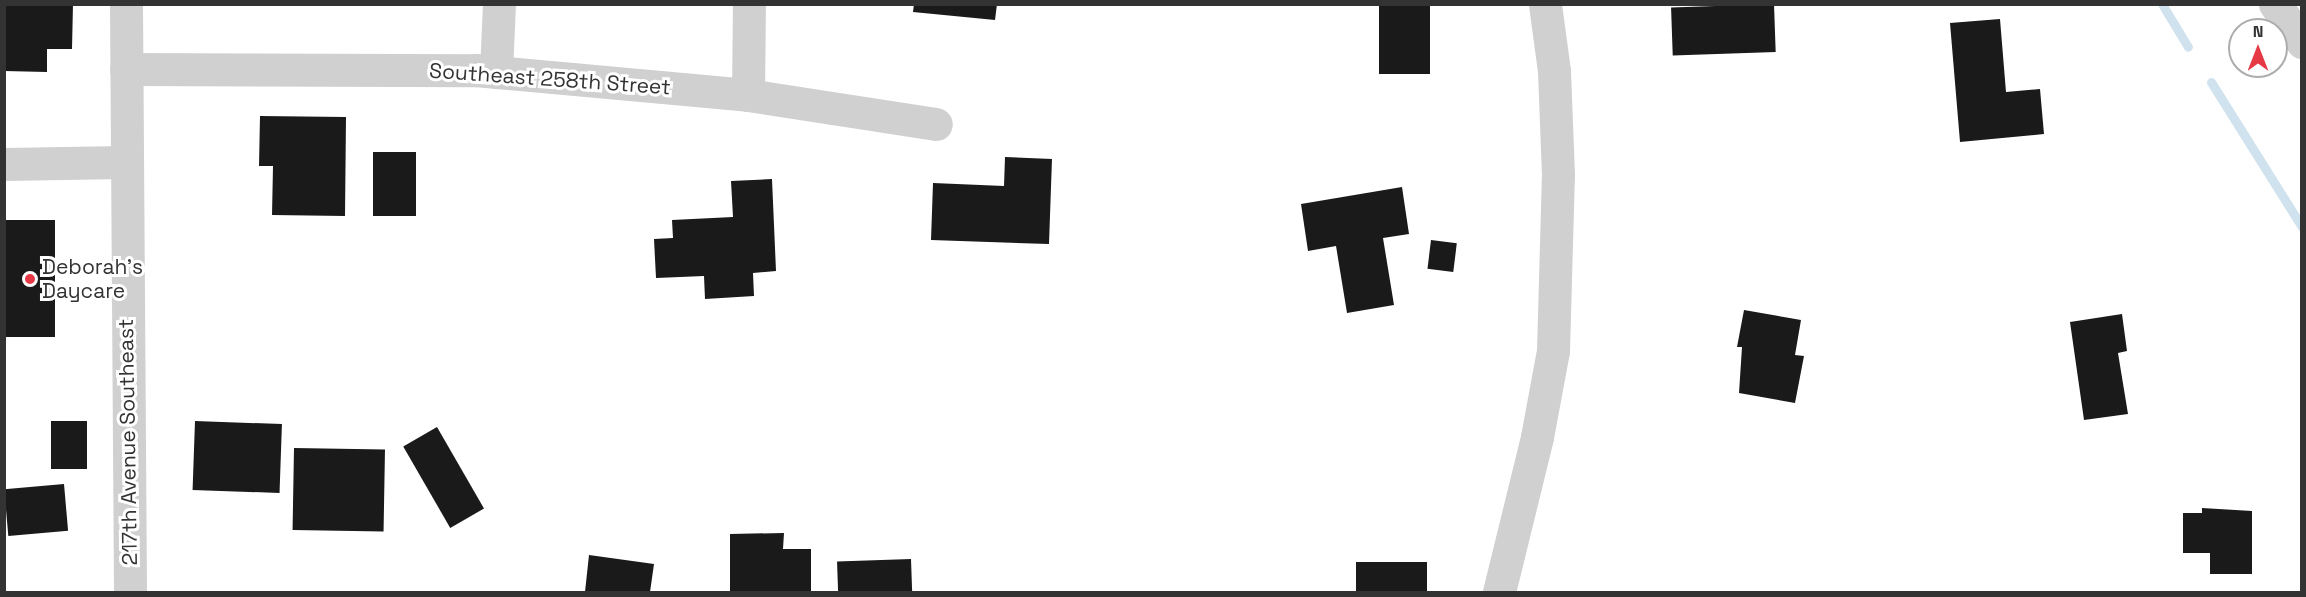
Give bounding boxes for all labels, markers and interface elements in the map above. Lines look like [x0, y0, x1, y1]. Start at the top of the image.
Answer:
north arrow [2228, 18, 2288, 78]
text: N [2253, 21, 2263, 42]
street label: Southeast 258th Street [428, 58, 672, 100]
place label: Deborah's Daycare [42, 254, 143, 304]
marker: Deborah's Daycare [23, 272, 37, 286]
street label: 217th Avenue Southeast [113, 318, 143, 566]

